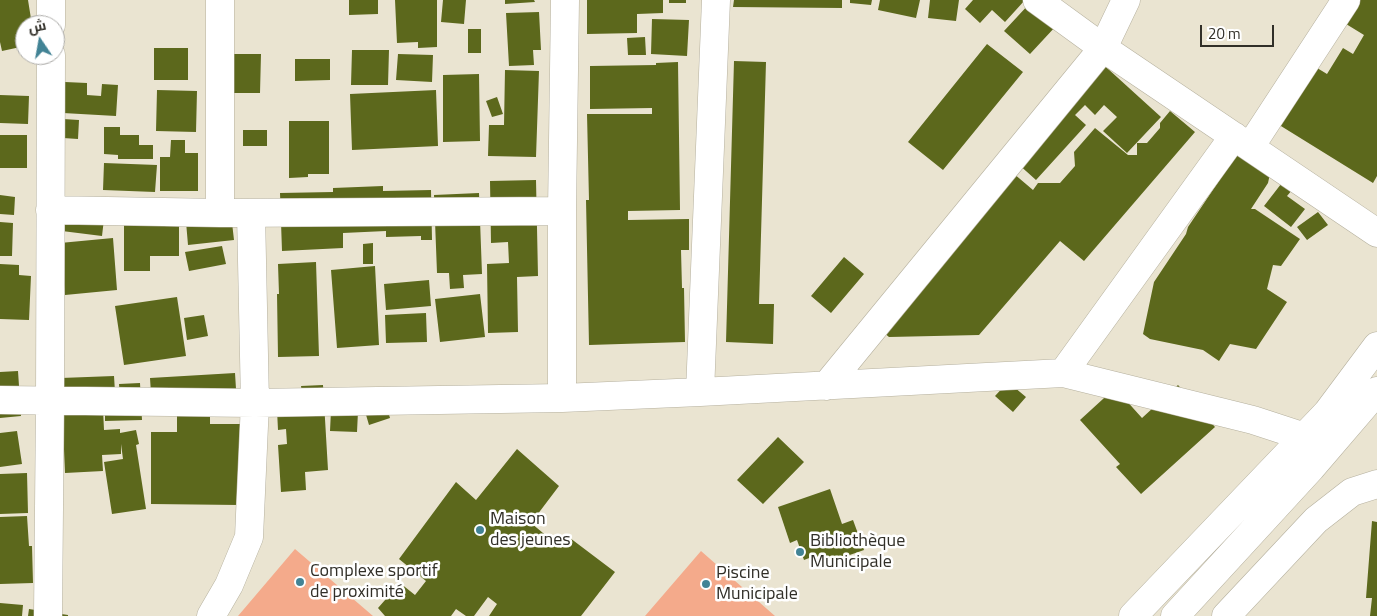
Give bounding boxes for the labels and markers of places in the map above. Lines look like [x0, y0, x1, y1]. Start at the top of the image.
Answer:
place label: Maison des jeunes [490, 509, 571, 552]
marker: Maison des jeunes [474, 524, 486, 536]
place label: Bibliothèque Municipale [810, 531, 905, 574]
marker: Bibliothèque Municipale [794, 546, 806, 558]
place label: Complexe sportif de proximité [310, 561, 438, 604]
place label: Piscine Municipale [716, 563, 798, 606]
marker: Complexe sportif de proximité [294, 576, 306, 588]
marker: Piscine Municipale [700, 578, 712, 590]

